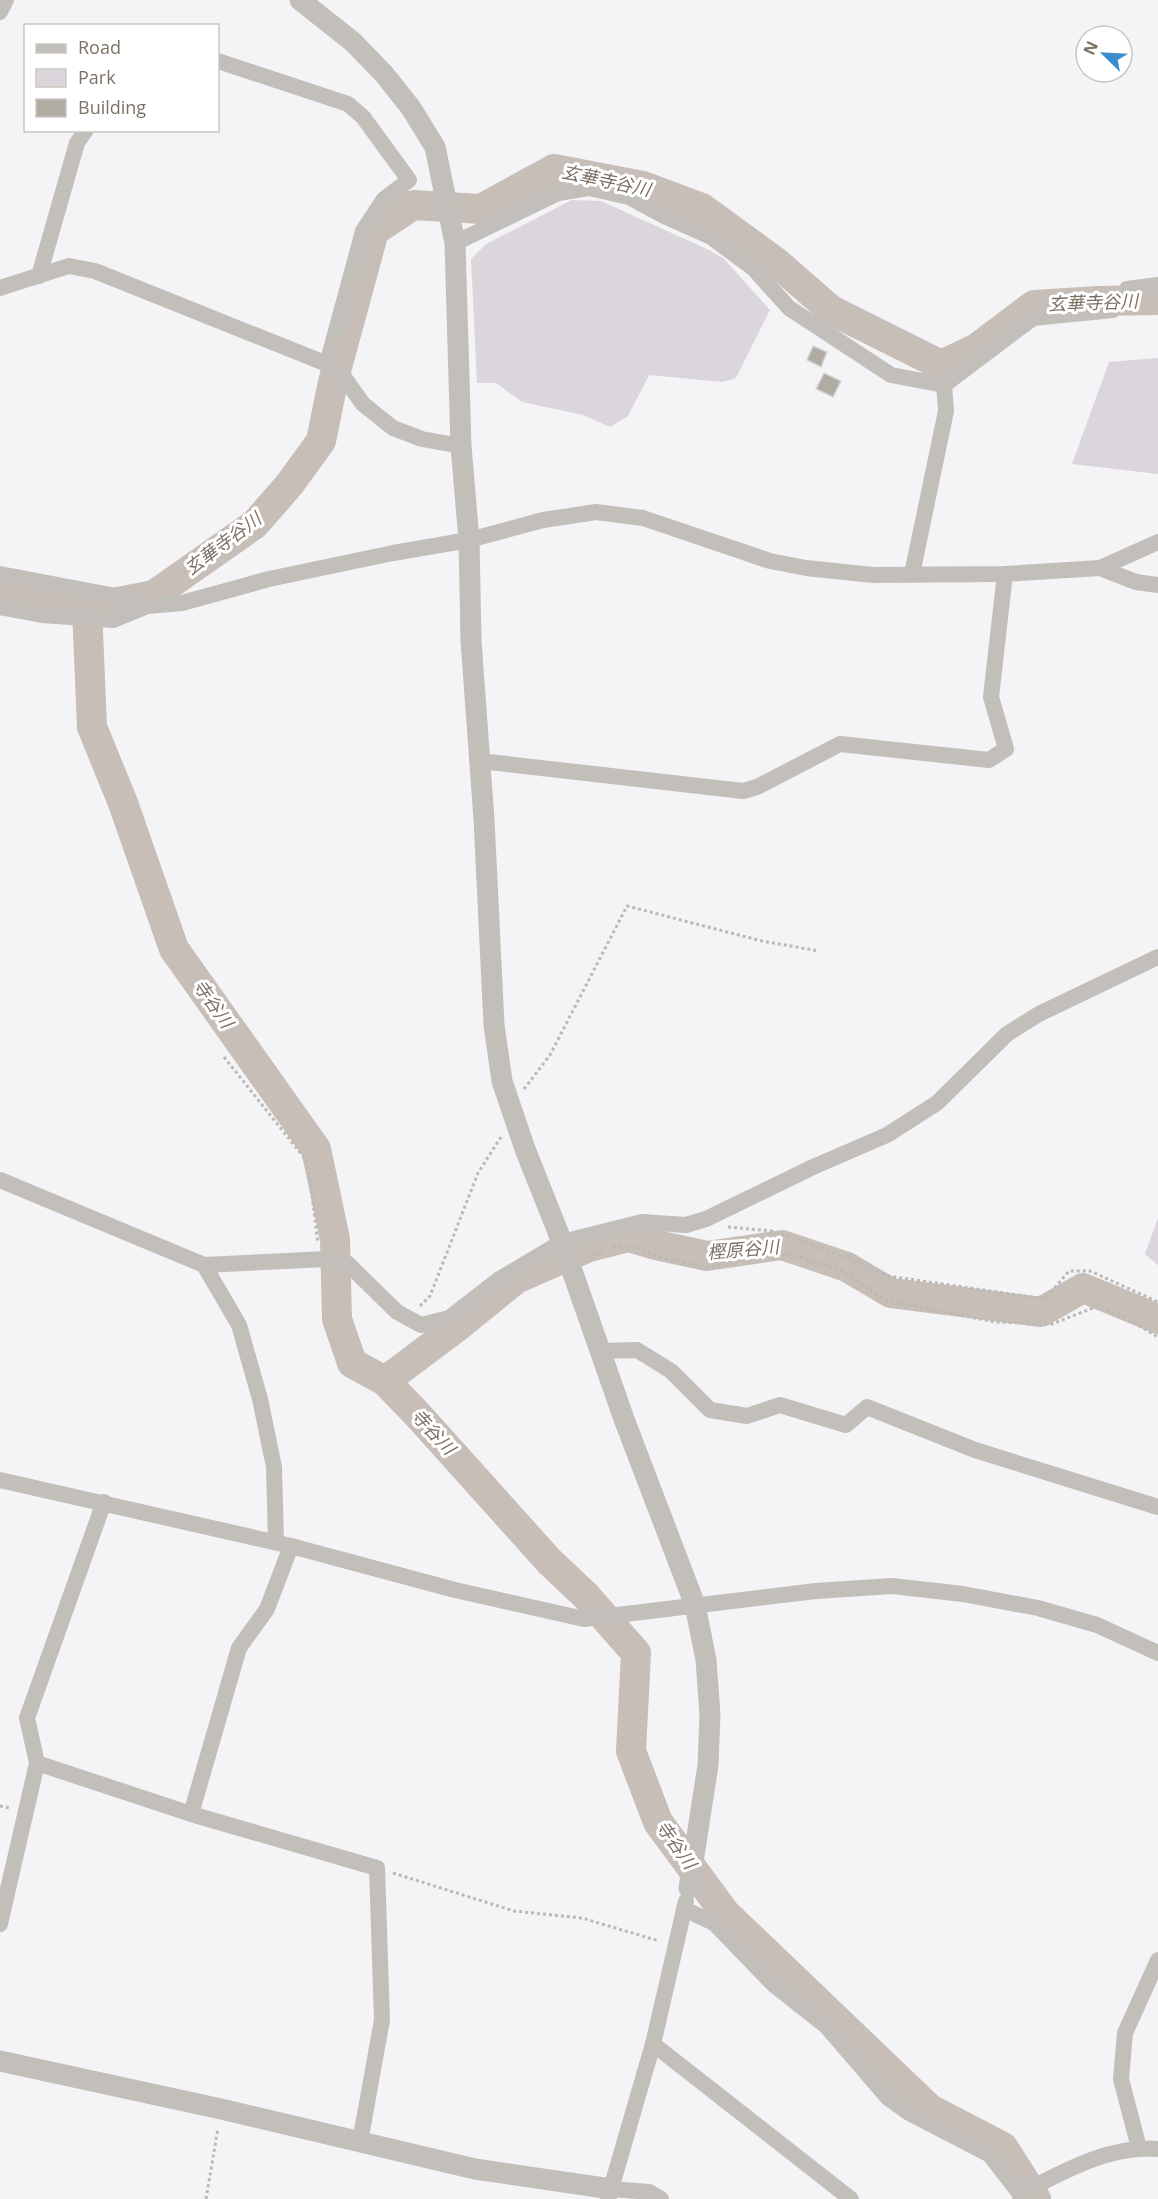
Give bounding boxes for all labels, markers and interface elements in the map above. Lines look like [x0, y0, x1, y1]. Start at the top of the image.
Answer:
legend [24, 24, 219, 132]
north arrow [1074, 24, 1134, 84]
text: Road [78, 35, 121, 59]
text: N [1078, 37, 1103, 58]
text: Park [78, 65, 116, 89]
text: Building [78, 95, 146, 119]
water label: 玄華寺谷川 [560, 159, 655, 202]
water label: 玄華寺谷川 [1048, 288, 1140, 316]
water label: 玄華寺谷川 [179, 505, 267, 580]
water label: 寺谷川 [189, 974, 240, 1034]
water label: 樫原谷川 [706, 1234, 782, 1264]
water label: 寺谷川 [407, 1403, 462, 1461]
water label: 寺谷川 [652, 1815, 703, 1875]

